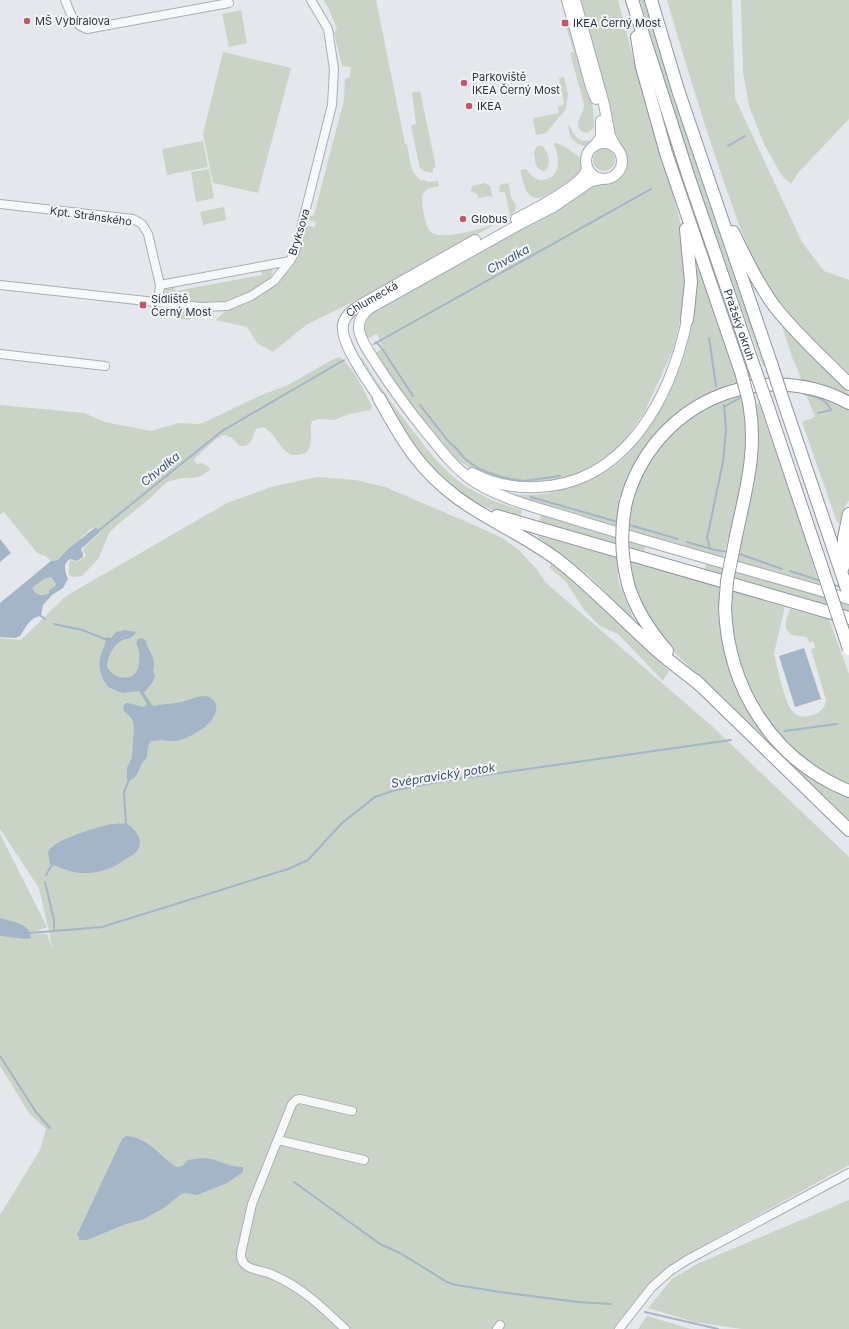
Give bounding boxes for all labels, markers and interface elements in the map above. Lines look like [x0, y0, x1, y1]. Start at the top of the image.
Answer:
place label: MŠ Vybíralova [35, 14, 110, 28]
marker: MŠ Vybíralova [22, 16, 32, 26]
place label: IKEA Černý Most [573, 16, 661, 30]
marker: IKEA Černý Most [560, 18, 570, 28]
place label: Parkoviště IKEA Černý Most [472, 70, 560, 97]
marker: Parkoviště IKEA Černý Most [459, 78, 469, 88]
place label: IKEA [477, 99, 502, 113]
marker: IKEA [464, 101, 474, 111]
street label: Kpt. Stránského [49, 203, 133, 229]
street label: Bryksova [285, 207, 313, 257]
place label: Globus [471, 212, 508, 226]
marker: Globus [458, 214, 468, 224]
water label: Chvalka [484, 241, 532, 277]
street label: Chlumecká [343, 278, 400, 320]
street label: Pražský okruh [721, 287, 758, 362]
place label: Sídliště Černý Most [151, 292, 212, 319]
marker: Sídliště Černý Most [138, 300, 148, 310]
water label: Chvalka [137, 449, 183, 489]
water label: Svépravický potok [390, 759, 497, 791]

